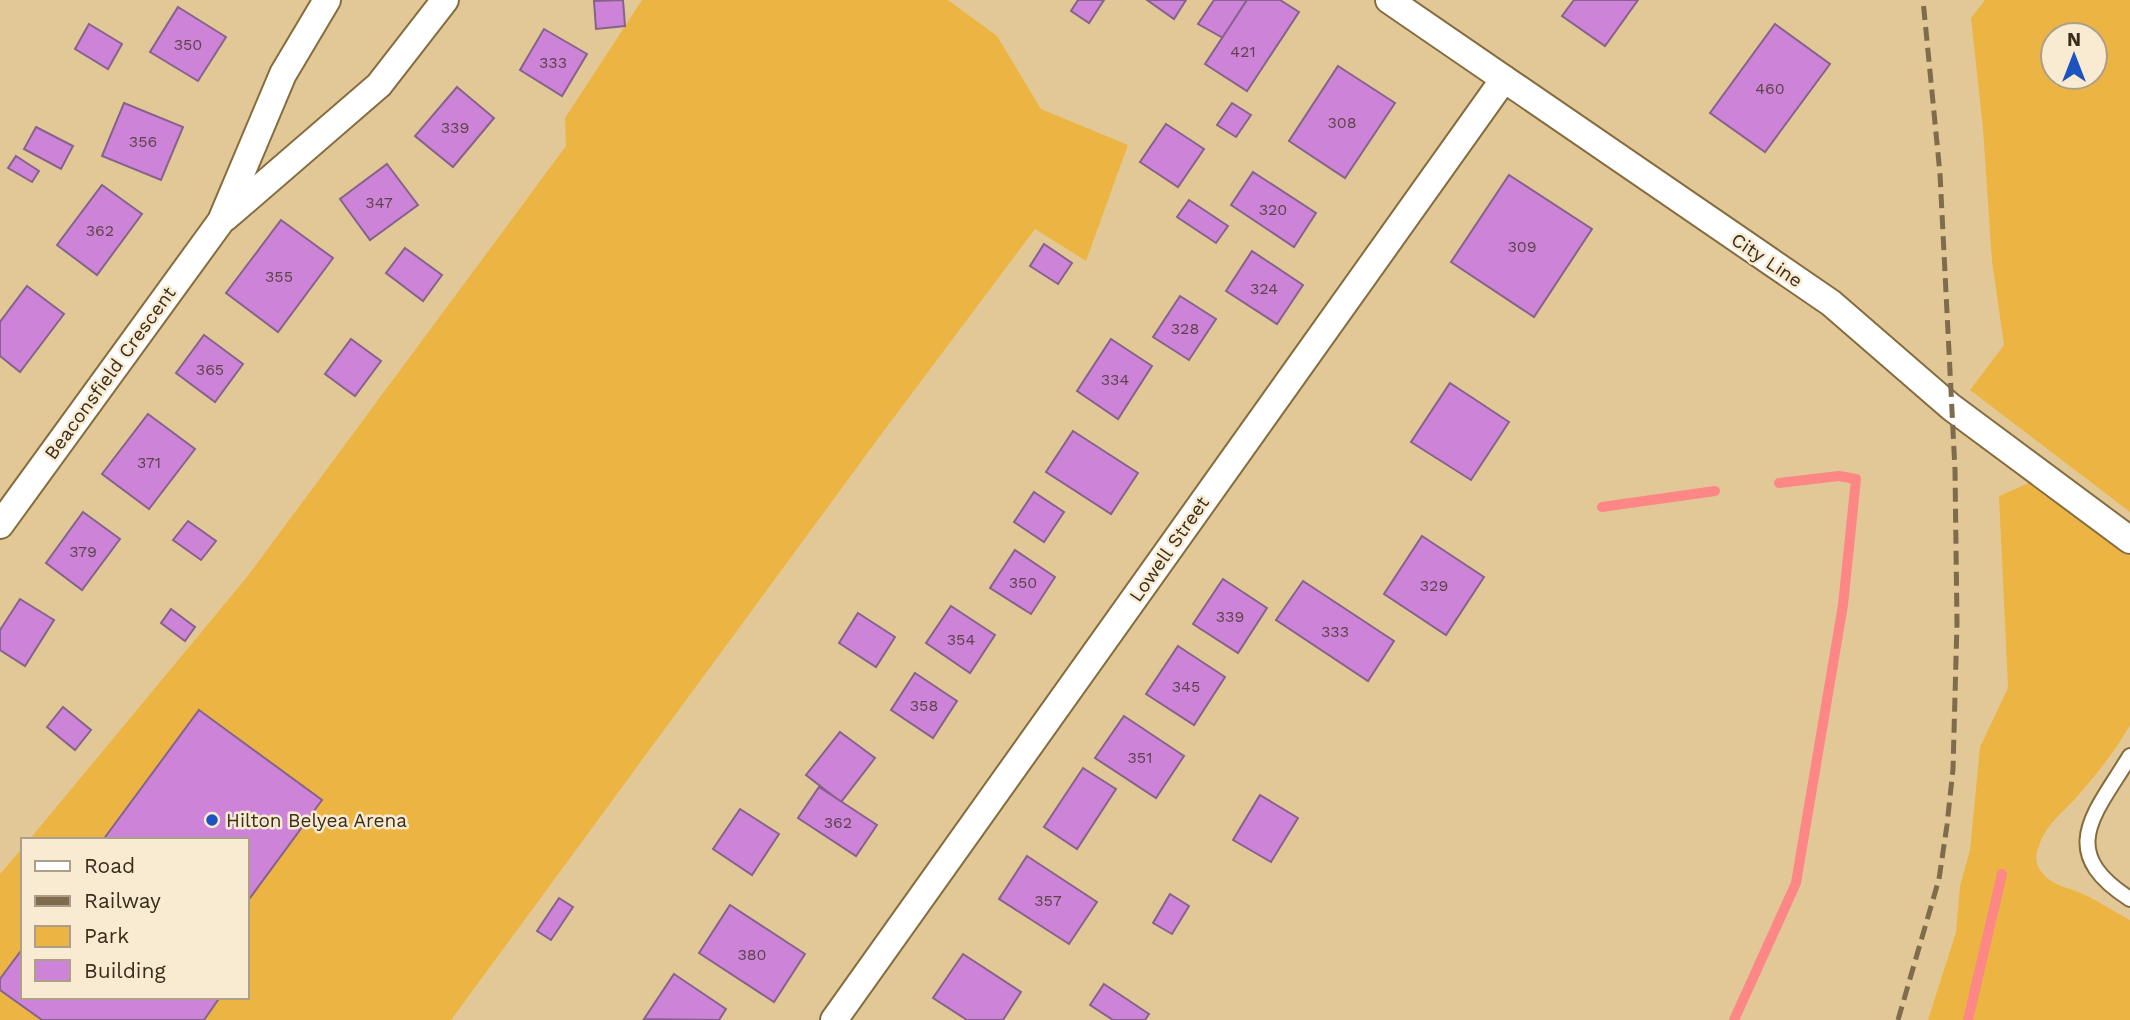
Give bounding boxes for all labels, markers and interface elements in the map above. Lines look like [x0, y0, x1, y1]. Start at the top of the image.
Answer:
north arrow [2039, 21, 2109, 91]
text: N [2067, 28, 2081, 51]
house number: 350 [174, 35, 202, 54]
house number: 421 [1230, 42, 1256, 61]
house number: 333 [539, 53, 567, 72]
house number: 460 [1755, 79, 1785, 98]
house number: 308 [1327, 113, 1357, 132]
house number: 339 [441, 118, 469, 137]
house number: 356 [129, 132, 157, 151]
house number: 347 [365, 193, 393, 212]
house number: 320 [1259, 200, 1287, 219]
house number: 362 [86, 221, 114, 240]
street label: City Line [1727, 228, 1807, 292]
house number: 309 [1507, 237, 1537, 256]
house number: 355 [265, 267, 293, 286]
house number: 324 [1250, 279, 1278, 298]
street label: Beaconsfield Crescent [39, 282, 181, 464]
house number: 328 [1171, 319, 1199, 338]
house number: 365 [196, 360, 224, 379]
house number: 334 [1101, 370, 1129, 389]
house number: 371 [137, 453, 161, 472]
street label: Lowell Street [1124, 492, 1214, 606]
house number: 379 [69, 542, 97, 561]
house number: 350 [1009, 573, 1037, 592]
house number: 329 [1420, 576, 1448, 595]
house number: 339 [1216, 607, 1244, 626]
house number: 333 [1321, 622, 1349, 641]
house number: 354 [947, 630, 975, 649]
house number: 345 [1172, 677, 1200, 696]
house number: 358 [910, 696, 938, 715]
house number: 351 [1128, 748, 1152, 767]
place label: Hilton Belyea Arena [226, 809, 407, 832]
marker: Hilton Belyea Arena [204, 812, 220, 828]
house number: 362 [824, 813, 852, 832]
legend [21, 838, 248, 999]
text: Road [84, 853, 135, 878]
text: Railway [84, 888, 161, 913]
house number: 357 [1034, 891, 1062, 910]
text: Park [84, 923, 129, 948]
house number: 380 [737, 945, 767, 964]
text: Building [84, 958, 166, 983]

